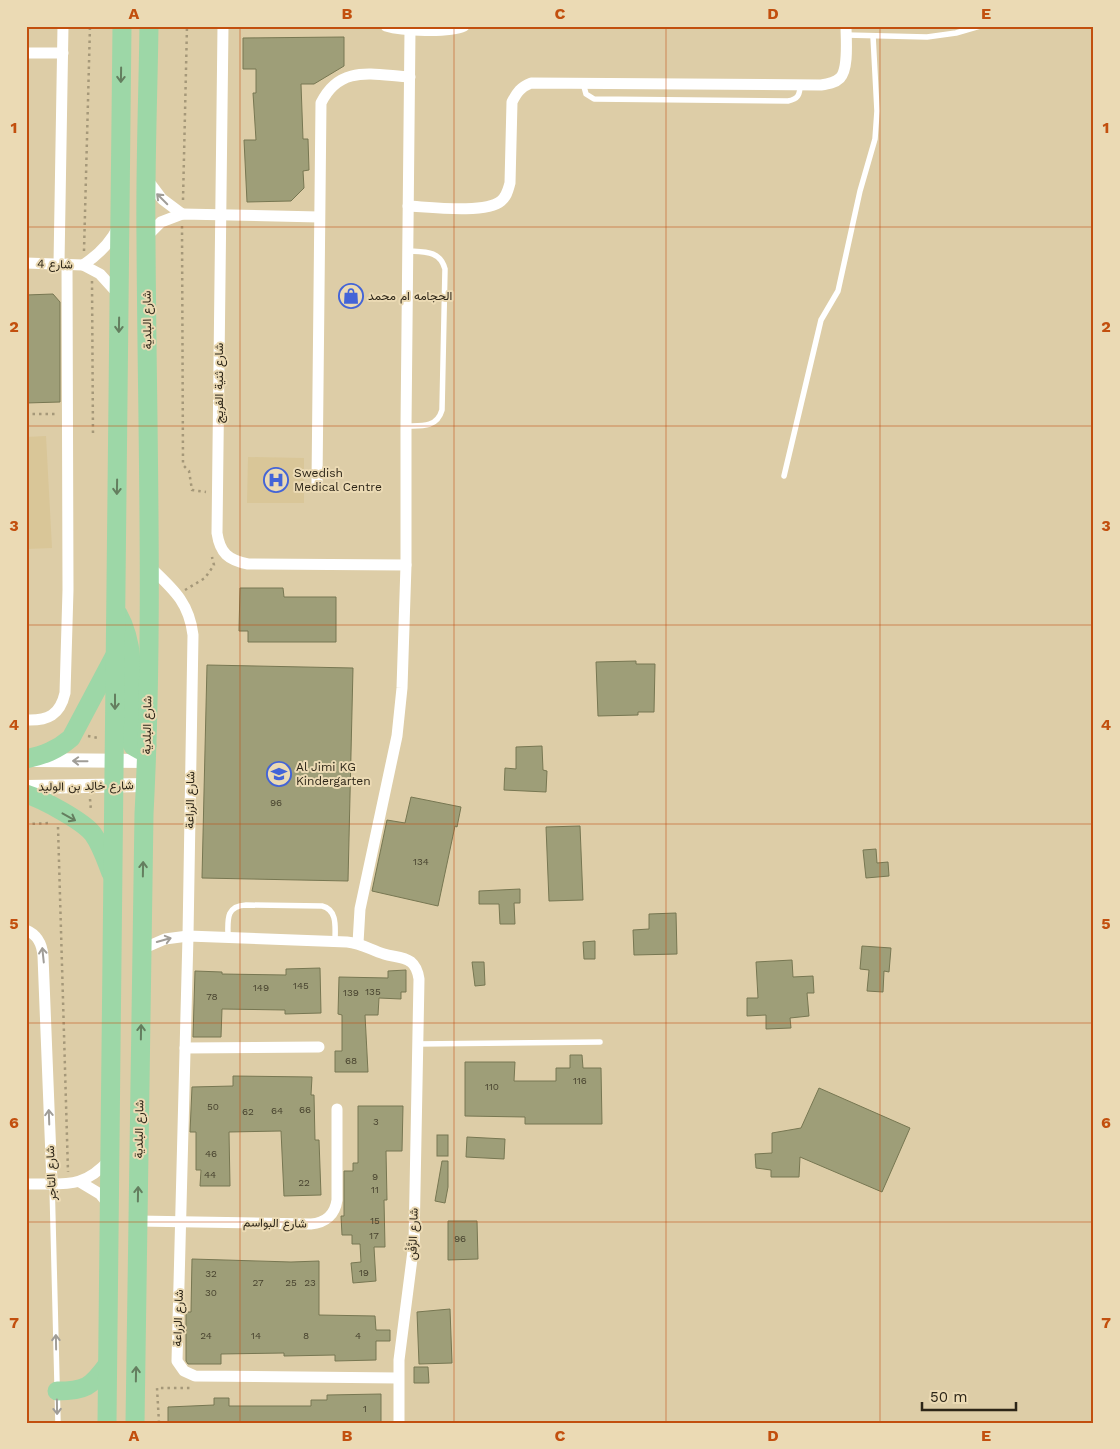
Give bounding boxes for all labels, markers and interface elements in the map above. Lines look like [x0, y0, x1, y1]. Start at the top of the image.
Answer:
text: A [129, 4, 140, 23]
text: B [342, 4, 353, 23]
text: C [555, 4, 566, 23]
text: D [767, 4, 779, 23]
text: E [981, 4, 991, 23]
one-way arrow [116, 66, 126, 83]
text: 1 [11, 118, 17, 137]
text: 1 [1103, 118, 1109, 137]
one-way arrow [156, 193, 169, 205]
street label: شارع 4 [37, 256, 73, 274]
shop icon: الحجامه ام محمد [338, 283, 364, 309]
place label: الحجامه ام محمد [368, 289, 452, 304]
street label: شارع البلدية [139, 290, 157, 350]
one-way arrow [114, 316, 124, 333]
text: 2 [9, 317, 19, 336]
text: 2 [1101, 317, 1111, 336]
street label: شارع ثنية الفريج [212, 343, 228, 423]
place label: Swedish Medical Centre [294, 466, 382, 494]
hospital icon: Swedish Medical Centre [263, 467, 289, 493]
one-way arrow [112, 479, 121, 495]
text: 3 [9, 516, 19, 535]
text: 3 [1101, 516, 1111, 535]
one-way arrow [110, 694, 120, 710]
street label: شارع البلدية [139, 695, 157, 755]
text: 4 [9, 715, 19, 734]
text: 4 [1101, 715, 1111, 734]
one-way arrow [72, 756, 88, 766]
place label: Al Jimi KG Kindergarten [296, 760, 371, 788]
school or university icon: Al Jimi KG Kindergarten [266, 761, 292, 787]
street label: شارع الزراعة [182, 771, 200, 829]
street label: شارع خالِد بن الوليد [38, 778, 134, 796]
house number: 96 [270, 797, 282, 808]
one-way arrow [62, 812, 76, 822]
house number: 134 [413, 856, 429, 867]
one-way arrow [138, 861, 148, 878]
text: 5 [9, 914, 19, 933]
text: 5 [1101, 914, 1111, 933]
one-way arrow [155, 935, 171, 945]
one-way arrow [38, 947, 47, 963]
house number: 145 [293, 980, 309, 991]
house number: 149 [253, 982, 269, 993]
house number: 135 [365, 986, 381, 997]
house number: 139 [343, 987, 359, 998]
house number: 78 [206, 991, 218, 1002]
one-way arrow [136, 1024, 145, 1040]
house number: 68 [345, 1055, 357, 1066]
house number: 116 [573, 1075, 587, 1086]
house number: 110 [485, 1081, 499, 1092]
street label: شارع البلدية [131, 1099, 149, 1159]
house number: 50 [207, 1101, 219, 1112]
house number: 66 [299, 1104, 311, 1115]
house number: 64 [271, 1105, 283, 1116]
house number: 62 [242, 1106, 254, 1117]
one-way arrow [45, 1109, 54, 1125]
text: 6 [9, 1113, 19, 1132]
text: 6 [1101, 1113, 1111, 1132]
house number: 3 [373, 1116, 379, 1127]
street label: شارع التاجر [43, 1145, 61, 1202]
house number: 46 [205, 1148, 217, 1159]
house number: 44 [204, 1169, 216, 1180]
house number: 9 [372, 1171, 378, 1182]
house number: 22 [298, 1177, 310, 1188]
house number: 11 [371, 1184, 379, 1195]
one-way arrow [134, 1186, 143, 1202]
street label: شارع الزَّفْن [403, 1207, 423, 1261]
street label: شارع البواسم [243, 1215, 307, 1233]
house number: 15 [370, 1215, 380, 1226]
house number: 17 [369, 1230, 379, 1241]
house number: 96 [454, 1233, 466, 1244]
house number: 19 [359, 1267, 369, 1278]
house number: 32 [205, 1268, 217, 1279]
house number: 27 [252, 1277, 264, 1288]
house number: 25 [285, 1277, 297, 1288]
house number: 23 [304, 1277, 316, 1288]
house number: 30 [205, 1287, 217, 1298]
street label: شارع الزراعة [170, 1289, 188, 1347]
text: 7 [9, 1313, 19, 1332]
text: 7 [1101, 1313, 1111, 1332]
house number: 24 [200, 1330, 212, 1341]
house number: 14 [251, 1330, 261, 1341]
house number: 8 [303, 1330, 309, 1341]
house number: 4 [355, 1330, 361, 1341]
one-way arrow [51, 1335, 60, 1351]
one-way arrow [131, 1366, 140, 1382]
scale bar [922, 1379, 1016, 1411]
text: 50 m [930, 1388, 967, 1406]
one-way arrow [52, 1398, 62, 1415]
house number: 1 [363, 1403, 367, 1414]
text: A [129, 1426, 140, 1445]
text: B [342, 1426, 353, 1445]
text: C [555, 1426, 566, 1445]
text: D [767, 1426, 779, 1445]
text: E [981, 1426, 991, 1445]

